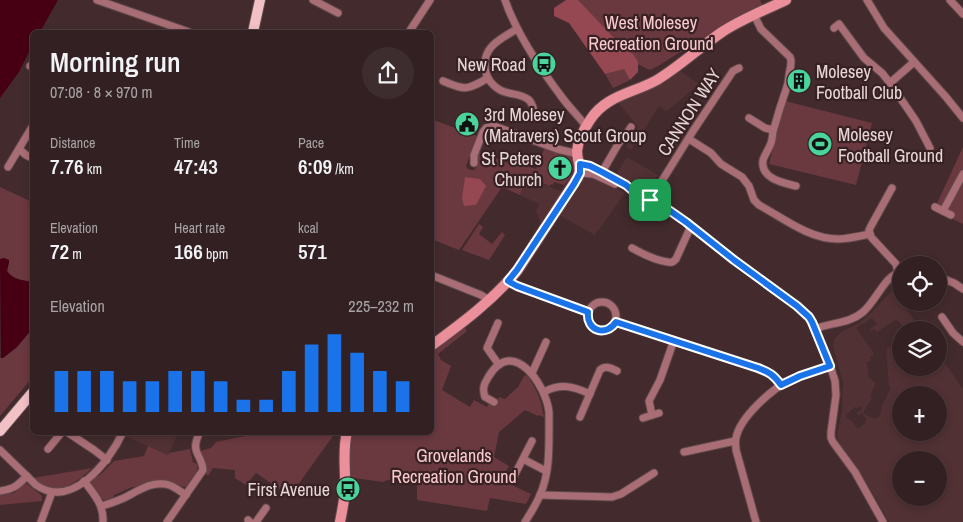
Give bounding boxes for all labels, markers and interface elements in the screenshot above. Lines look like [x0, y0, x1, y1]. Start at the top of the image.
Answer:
park label: West Molesey Recreation Ground [588, 10, 714, 56]
text: Morning run [50, 43, 181, 81]
button: share [362, 47, 414, 99]
bus stop icon: New Road [531, 51, 557, 77]
place label: New Road [457, 52, 526, 77]
place label: Molesey Football Club [816, 59, 902, 105]
street label: CANNON WAY [651, 63, 727, 161]
building icon: Molesey Football Club [786, 68, 812, 94]
text: 07:08 · 8 × 970 m [50, 81, 153, 103]
place label: 3rd Molesey (Matravers) Scout Group [484, 102, 646, 148]
public building icon: 3rd Molesey (Matravers) Scout Group [454, 111, 480, 137]
place label: Molesey Football Ground [838, 122, 943, 168]
sports icon: Molesey Football Ground [807, 131, 833, 157]
text: Distance [50, 134, 95, 152]
text: Time [174, 134, 200, 152]
text: Pace [298, 134, 324, 152]
place label: St Peters Church [481, 146, 542, 192]
text: 7.76 [50, 152, 84, 181]
text: 47:43 [174, 152, 218, 181]
text: 6:09 [298, 152, 332, 181]
church icon: St Peters Church [547, 155, 573, 181]
text: km [84, 160, 102, 178]
text: /km [332, 160, 354, 178]
pin [629, 179, 671, 221]
icon: arrive [636, 186, 664, 214]
text: Elevation [50, 219, 98, 237]
text: Heart rate [174, 219, 225, 237]
text: kcal [298, 219, 318, 237]
text: 72 [50, 237, 69, 266]
text: 166 [174, 237, 203, 266]
text: 571 [298, 237, 327, 266]
text: m [69, 245, 82, 263]
text: bpm [203, 245, 228, 263]
map controls [892, 256, 947, 506]
button: locate [892, 256, 947, 311]
text: Elevation [50, 295, 105, 317]
text: 225–232 m [348, 295, 414, 317]
button: layers [892, 321, 947, 376]
button: + [892, 386, 947, 441]
park label: Grovelands Recreation Ground [391, 443, 517, 489]
button: − [892, 451, 947, 506]
bus stop icon: First Avenue [335, 476, 361, 502]
place label: First Avenue [247, 477, 330, 502]

